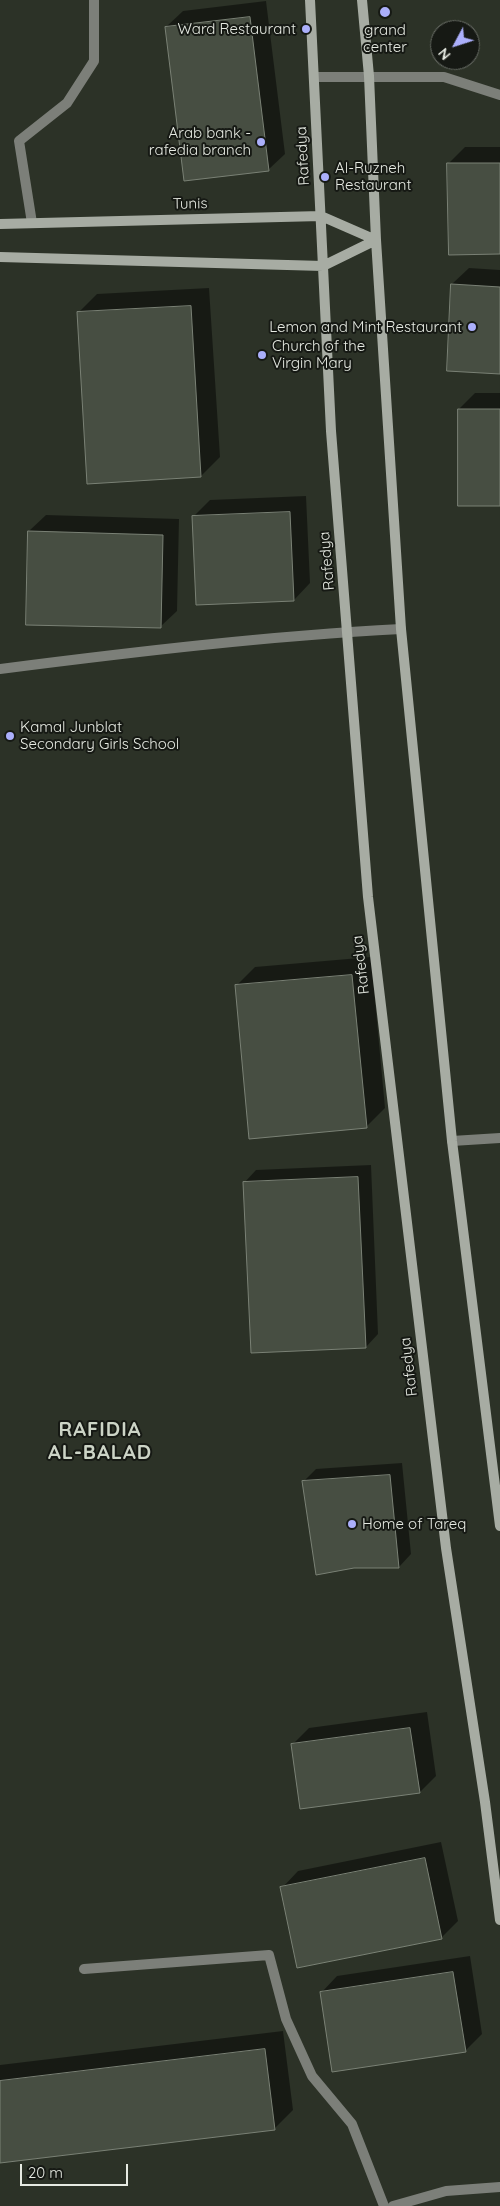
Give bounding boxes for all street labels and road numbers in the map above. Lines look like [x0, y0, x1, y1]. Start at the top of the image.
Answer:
street label: Rafedya [292, 126, 314, 186]
street label: Tunis [172, 195, 208, 213]
street label: Rafedya [315, 531, 339, 591]
street label: Rafedya [348, 935, 374, 995]
street label: Rafedya [396, 1337, 422, 1397]

